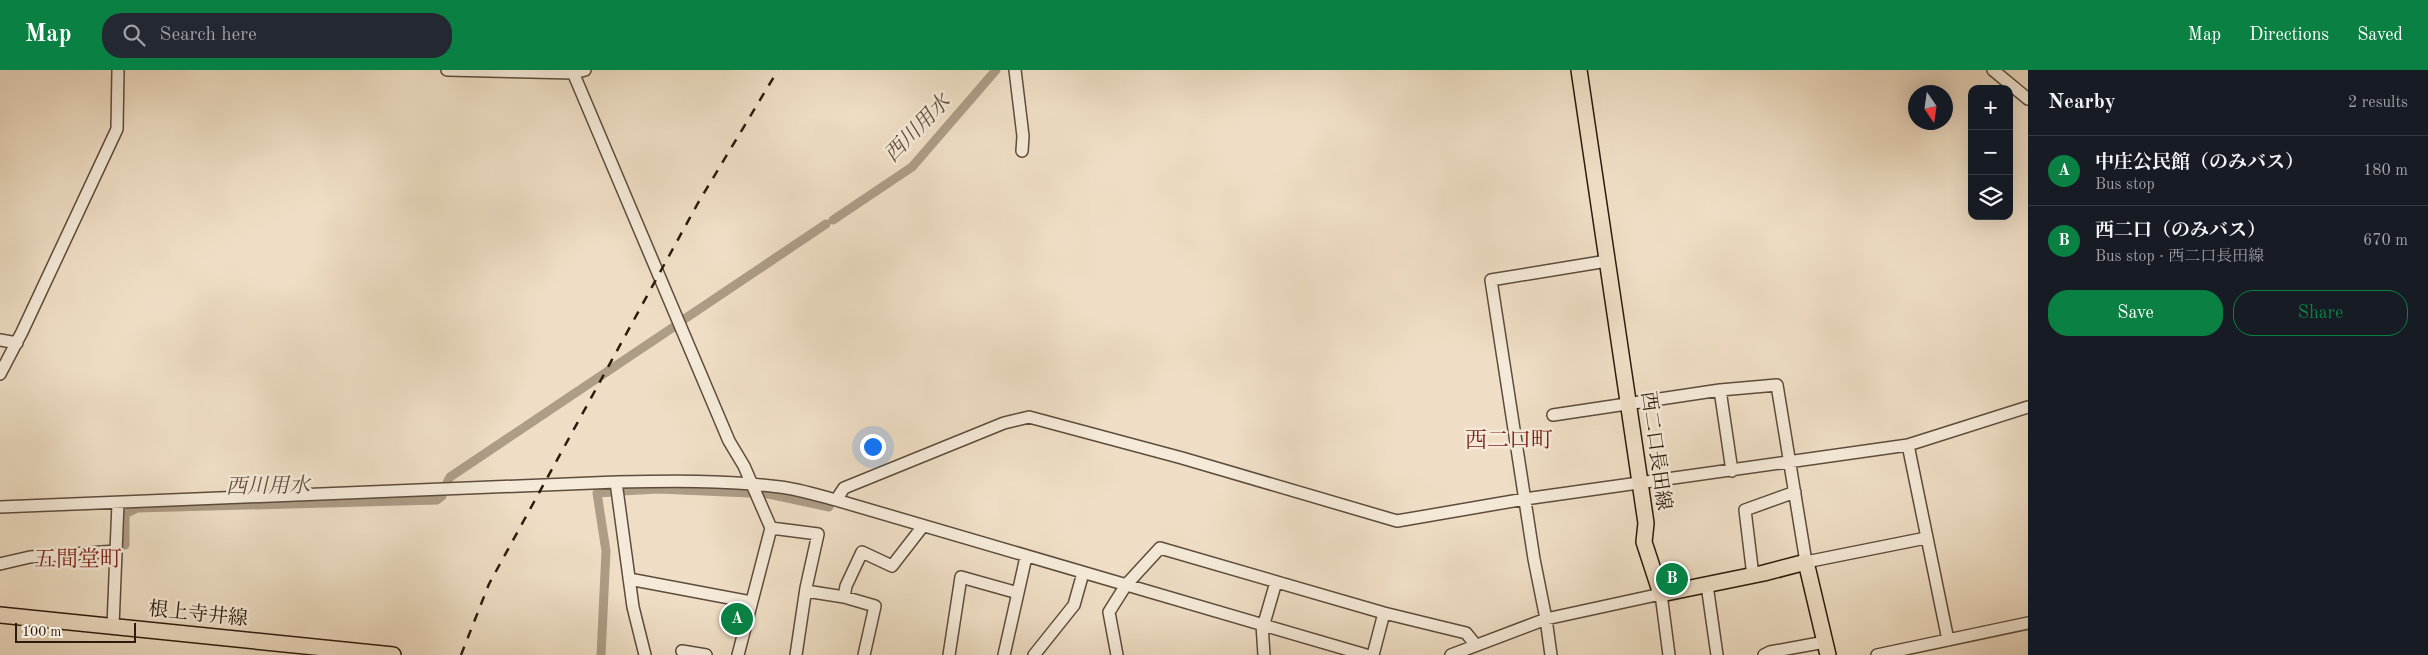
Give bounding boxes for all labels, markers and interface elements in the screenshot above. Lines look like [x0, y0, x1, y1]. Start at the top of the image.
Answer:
search box [102, 13, 452, 58]
icon: search [120, 21, 148, 49]
text: Map [25, 23, 72, 47]
text: Search here [160, 26, 257, 45]
text: Map [2188, 26, 2221, 44]
text: Directions [2249, 26, 2329, 44]
text: Saved [2357, 26, 2403, 44]
north arrow [1908, 85, 1953, 130]
map controls [1968, 85, 2013, 220]
button: + [1968, 85, 2013, 130]
water label: 西川用水 [880, 89, 956, 167]
text: Nearby [2048, 92, 2116, 113]
text: 2 results [2348, 95, 2408, 111]
button: − [1968, 130, 2013, 175]
text: 中庄公民館（のみバス） [2095, 154, 2304, 173]
text: A [2058, 163, 2070, 179]
text: 180 m [2363, 163, 2408, 179]
button: layers [1968, 175, 2013, 220]
text: Bus stop [2095, 177, 2155, 193]
text: 西二口（のみバス） [2095, 222, 2266, 241]
text: B [2058, 233, 2070, 249]
text: 670 m [2363, 233, 2408, 249]
text: Bus stop · 西二口長田線 [2095, 249, 2264, 265]
button: Save [2048, 290, 2223, 336]
button: Share [2233, 290, 2408, 336]
street label: 西二口長田線 [1637, 390, 1675, 512]
district label: 西二口町 [1465, 428, 1553, 452]
your location [860, 434, 886, 460]
water label: 西川用水 [226, 474, 312, 498]
district label: 五間堂町 [34, 547, 122, 571]
pin: B [1656, 560, 1688, 598]
street label: 根上寺井線 [147, 598, 249, 630]
pin: A [721, 600, 753, 638]
scale bar [15, 620, 136, 643]
text: 100 m [22, 625, 61, 639]

